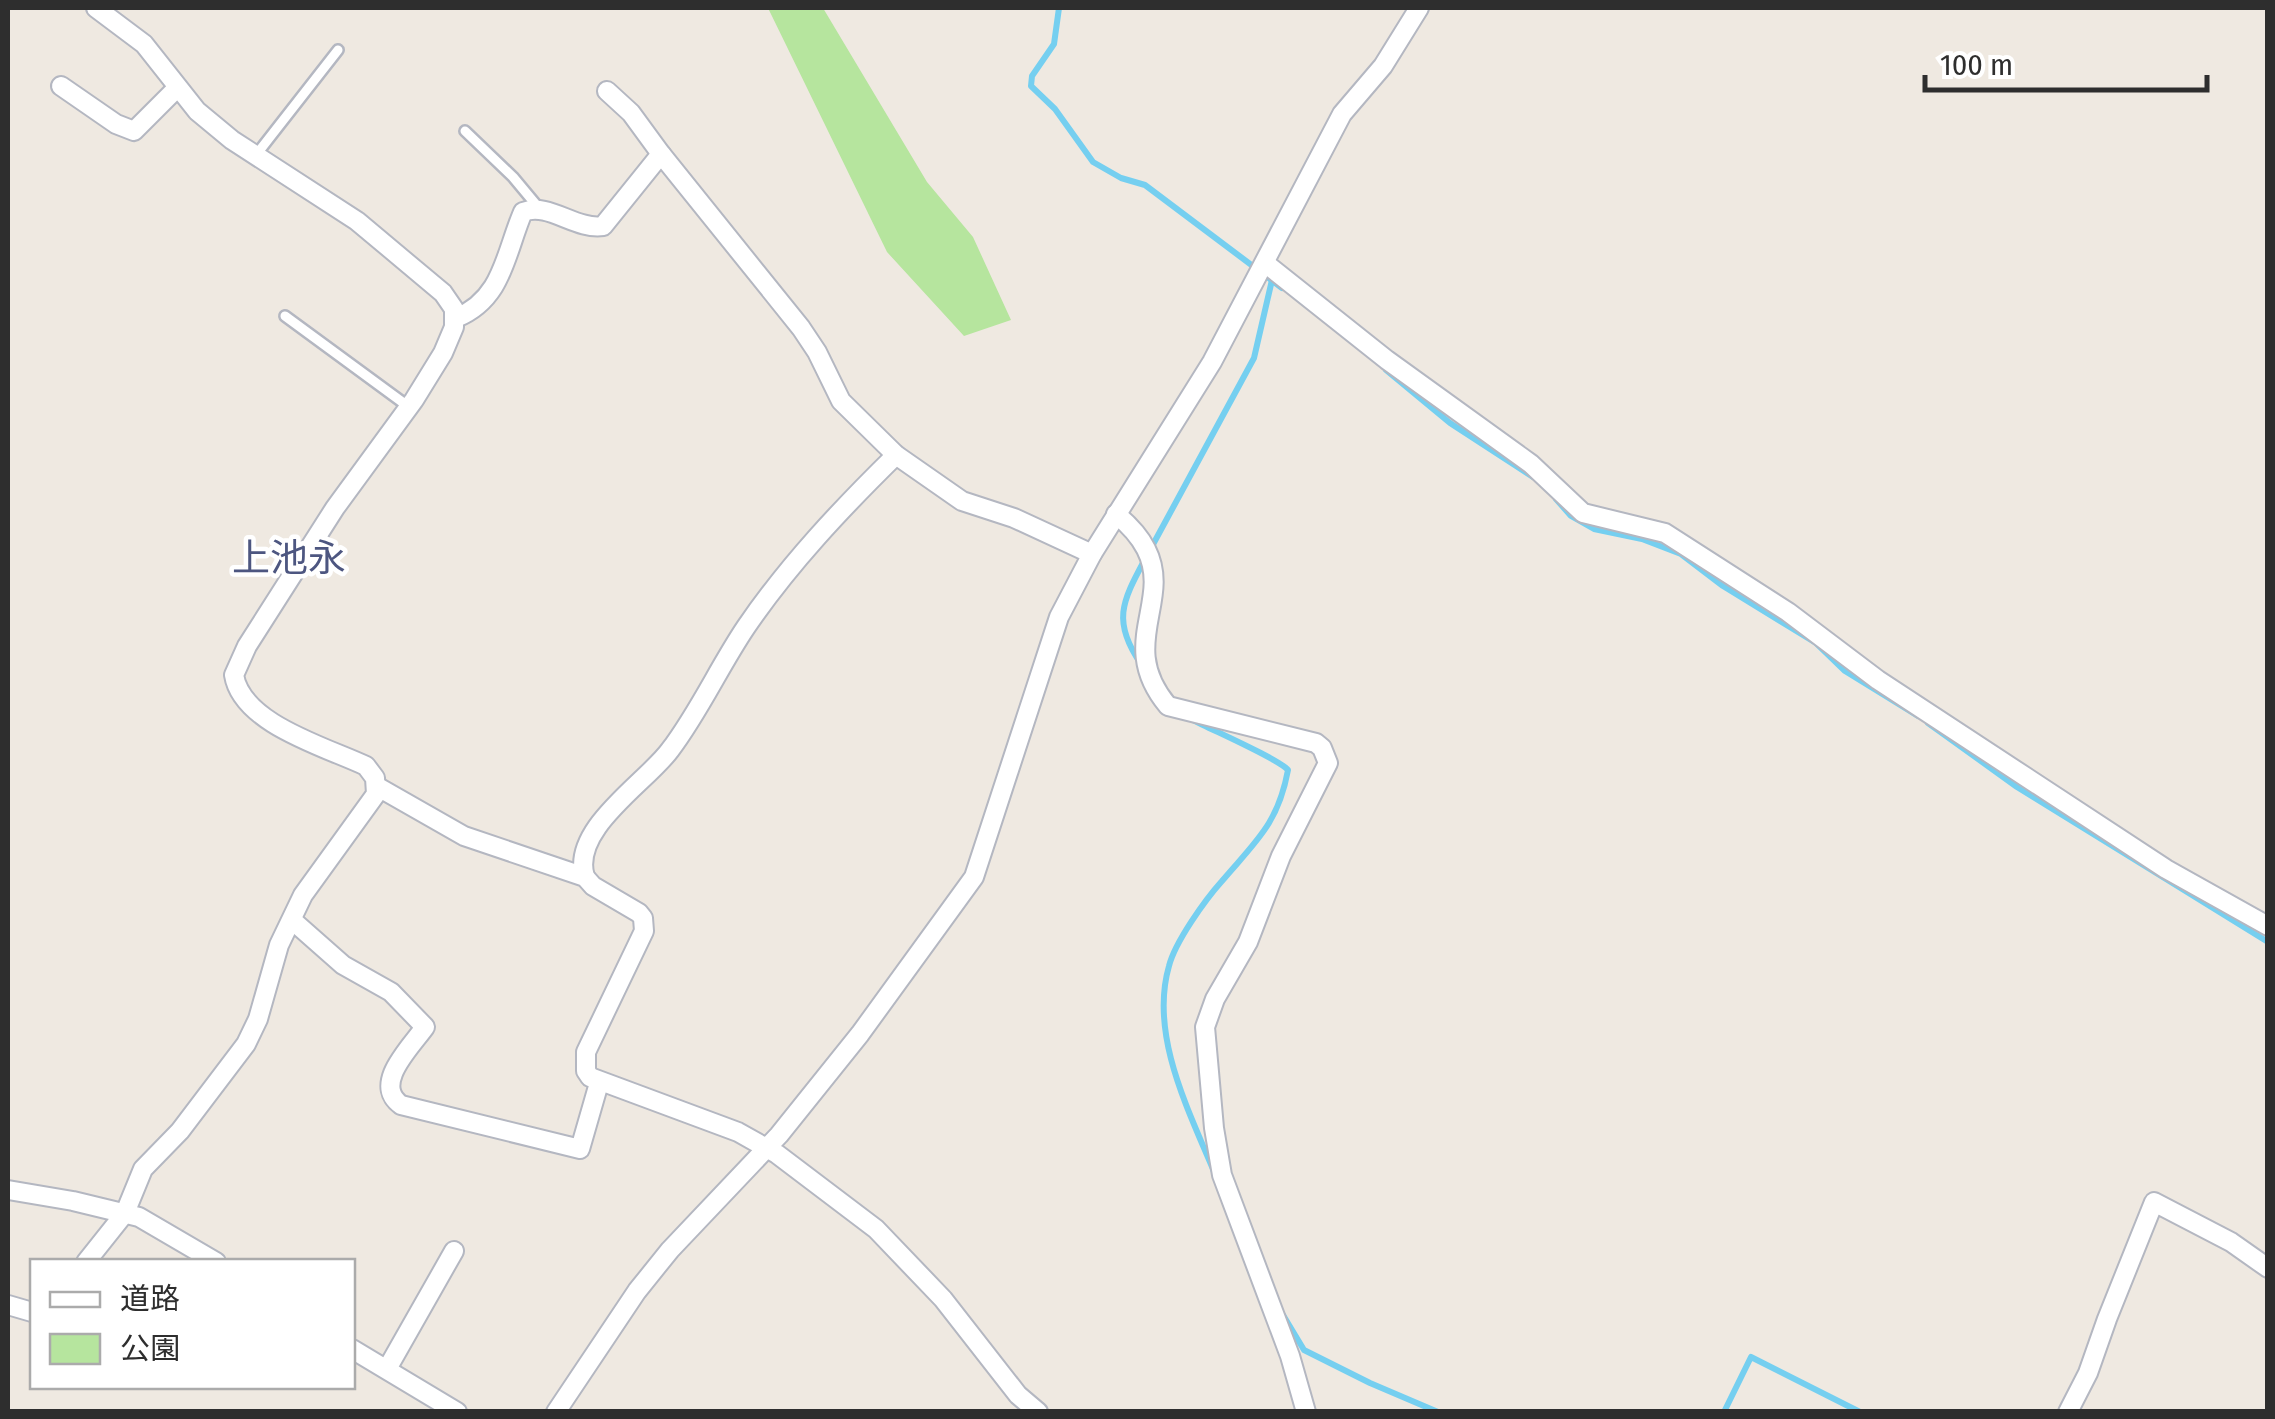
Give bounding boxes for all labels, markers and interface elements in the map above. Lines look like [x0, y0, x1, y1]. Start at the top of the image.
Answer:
scale bar [1925, 30, 2208, 92]
text: 100 m [1940, 47, 2013, 83]
district label: 上池永 [232, 535, 346, 581]
legend [30, 1259, 355, 1389]
text: 道路 [120, 1281, 180, 1317]
text: 公園 [120, 1331, 180, 1367]

